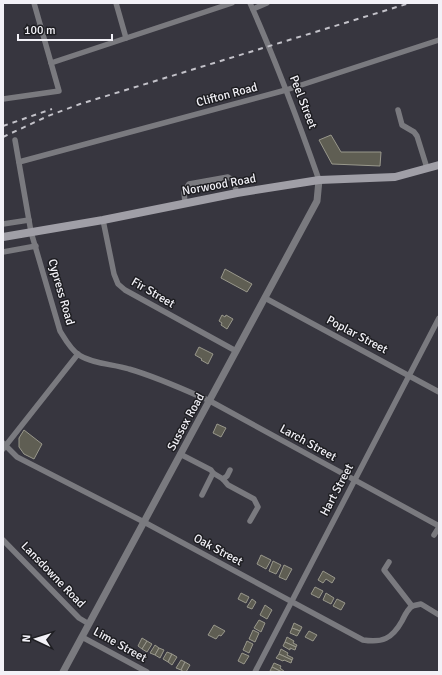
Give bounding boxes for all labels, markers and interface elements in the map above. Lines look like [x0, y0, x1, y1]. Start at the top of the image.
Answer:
scale bar [18, 16, 112, 42]
text: 100 m [24, 23, 56, 38]
street label: Peel Street [286, 73, 320, 131]
street label: Clifton Road [195, 80, 259, 110]
street label: Norwood Road [181, 171, 257, 199]
street label: Cypress Road [44, 257, 78, 327]
street label: Fir Street [129, 275, 177, 311]
street label: Poplar Street [324, 313, 390, 357]
street label: Sussex Road [164, 391, 208, 453]
street label: Larch Street [277, 421, 339, 465]
street label: Hart Street [317, 461, 357, 519]
street label: Oak Street [191, 531, 245, 569]
street label: Lansdowne Road [18, 539, 88, 611]
north arrow [16, 619, 56, 659]
street label: Lime Street [91, 624, 149, 666]
text: N [20, 634, 33, 643]

